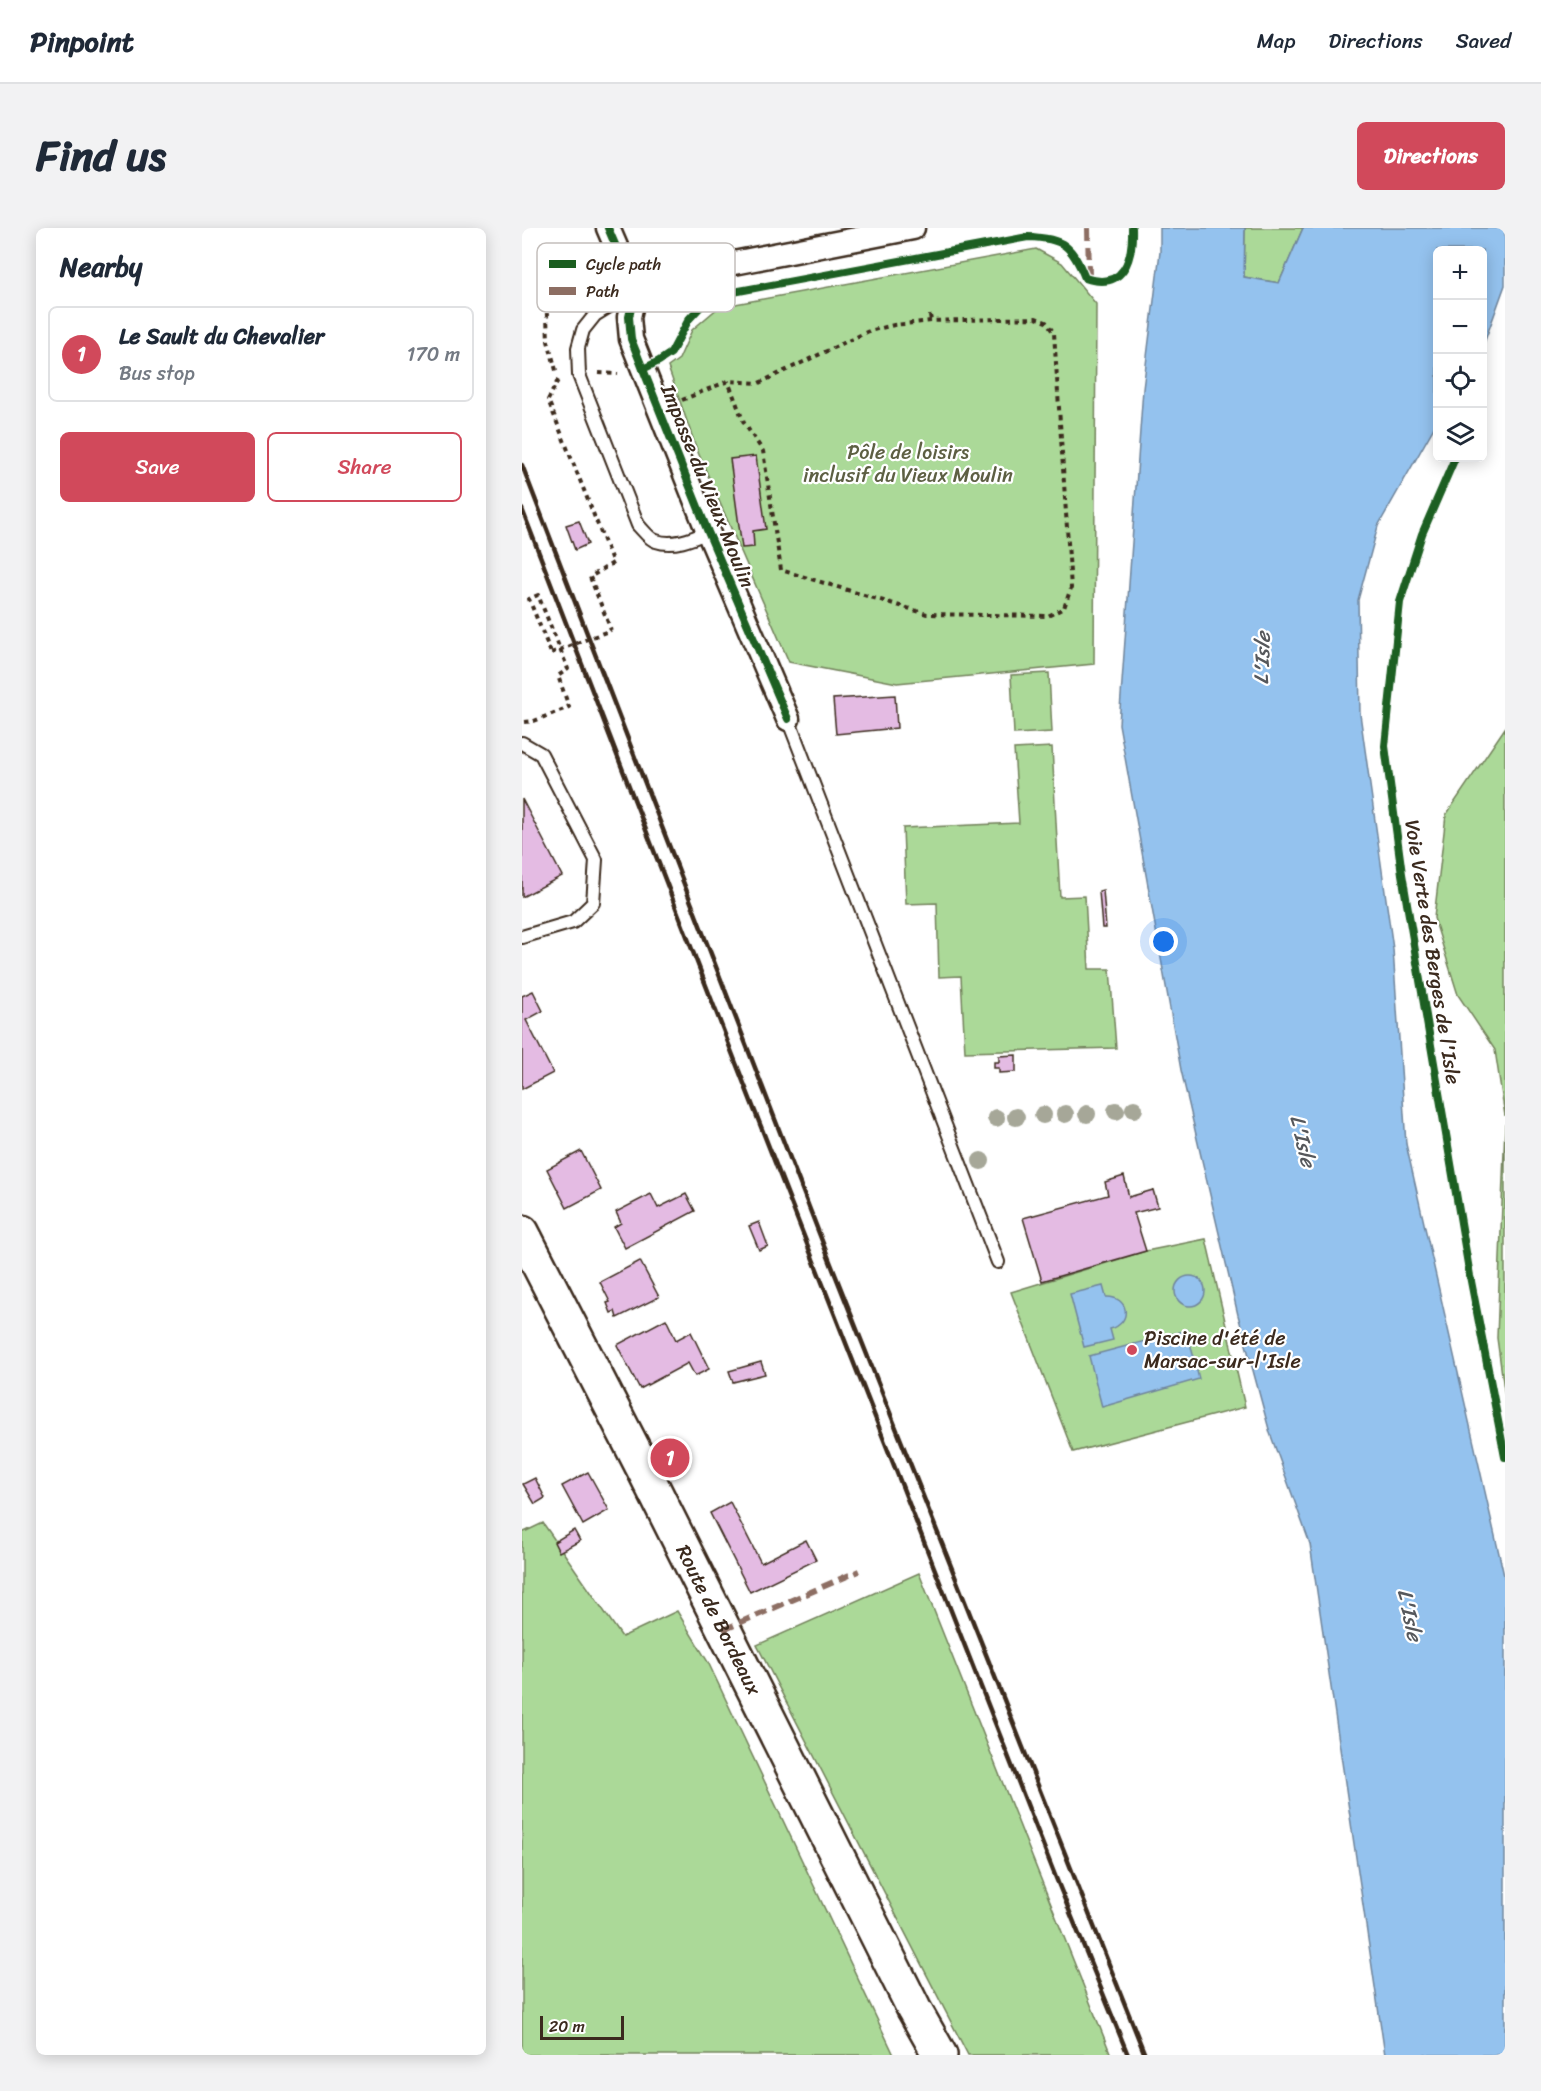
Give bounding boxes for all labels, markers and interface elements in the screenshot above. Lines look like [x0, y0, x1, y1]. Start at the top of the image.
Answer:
text: Pinpoint [30, 17, 134, 66]
text: Map [1257, 22, 1295, 60]
text: Directions [1328, 22, 1423, 60]
text: Saved [1456, 22, 1511, 60]
text: Find us [36, 119, 166, 193]
button: Directions [1357, 122, 1505, 190]
legend [537, 243, 735, 312]
text: Nearby [60, 244, 142, 290]
map controls [1433, 246, 1487, 462]
button: + [1433, 246, 1487, 300]
text: Cycle path [586, 250, 661, 279]
text: Path [586, 277, 619, 306]
button: − [1433, 300, 1487, 354]
text: Le Sault du Chevalier [119, 317, 324, 356]
text: 1 [77, 337, 86, 372]
text: 170 m [407, 337, 460, 372]
button: locate [1433, 354, 1487, 408]
text: Bus stop [119, 356, 195, 391]
street label: Impasse du Vieux Moulin [650, 378, 764, 594]
button: layers [1433, 408, 1487, 462]
button: Save [60, 432, 255, 502]
button: Share [267, 432, 462, 502]
park label: Pôle de loisirs inclusif du Vieux Moulin [803, 435, 1013, 493]
water label: L'Isle [1242, 629, 1282, 685]
street label: Voie Verte des Berges de l'Isle [1394, 817, 1471, 1087]
your location [1149, 927, 1178, 956]
water label: L'Isle [1279, 1111, 1328, 1173]
place label: Piscine d'été de Marsac-sur-l'Isle [1144, 1321, 1301, 1379]
marker: Piscine d'été de Marsac-sur-l'Isle [1125, 1343, 1139, 1357]
pin: 1 [650, 1436, 690, 1480]
street label: Route de Bordeaux [666, 1538, 772, 1702]
water label: L'Isle [1386, 1585, 1434, 1647]
text: 20 m [549, 2012, 585, 2041]
scale bar [540, 2013, 624, 2040]

